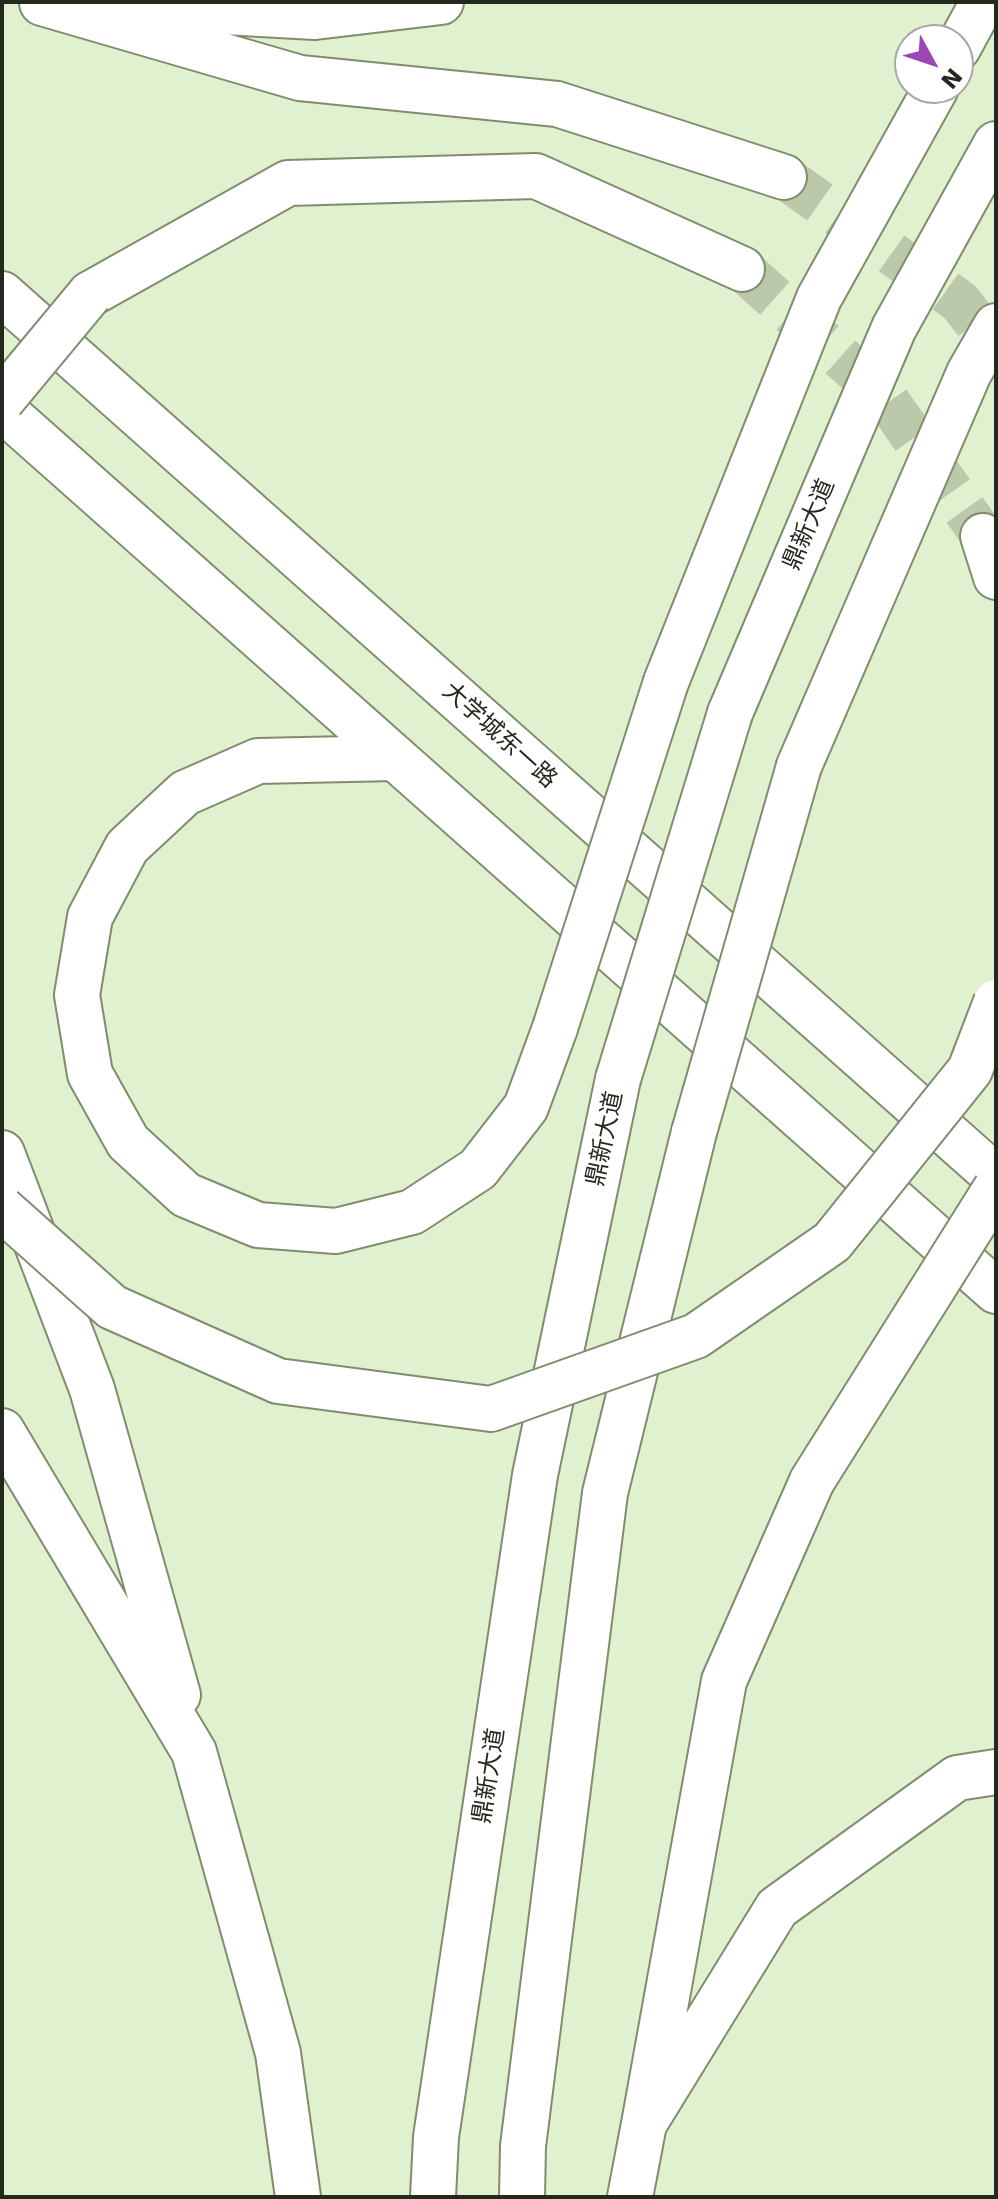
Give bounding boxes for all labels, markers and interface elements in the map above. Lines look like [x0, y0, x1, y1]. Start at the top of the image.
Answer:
north arrow [894, 24, 974, 104]
text: N [936, 63, 967, 94]
street label: 鼎新大道 [778, 475, 842, 575]
street label: 大学城东一路 [436, 677, 562, 795]
street label: 鼎新大道 [582, 1089, 630, 1189]
street label: 鼎新大道 [468, 1726, 512, 1826]

